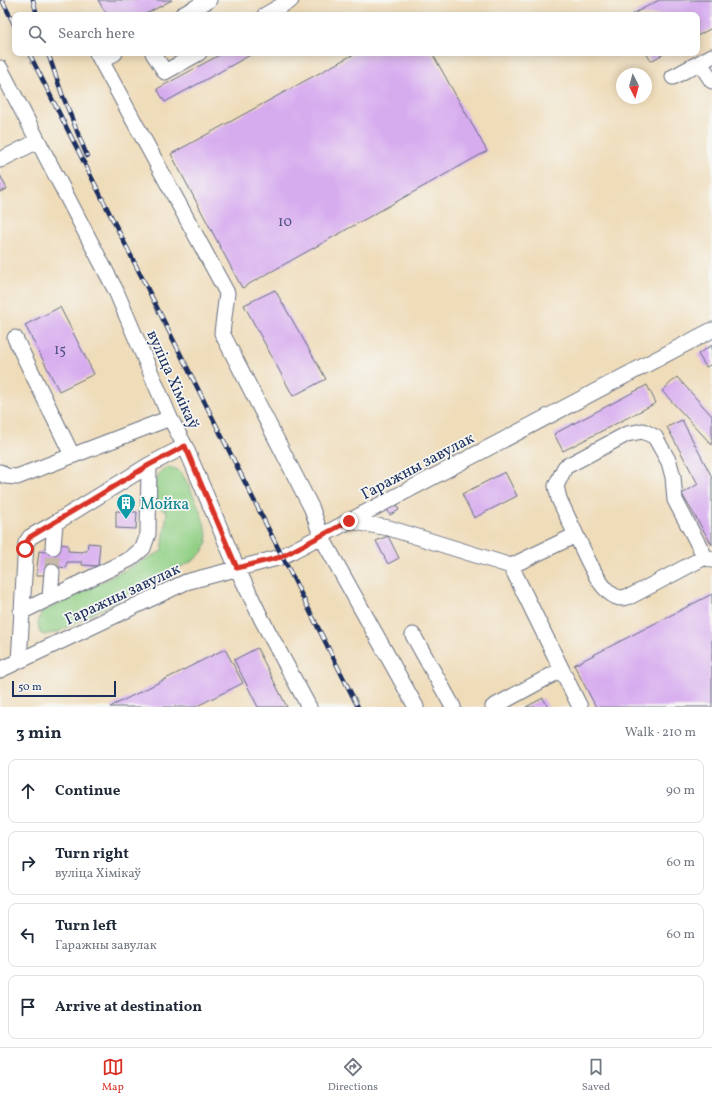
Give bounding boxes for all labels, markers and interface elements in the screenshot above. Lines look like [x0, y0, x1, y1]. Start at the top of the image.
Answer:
search box [12, 12, 700, 56]
icon: search [26, 23, 48, 45]
text: Search here [58, 24, 135, 45]
north arrow [616, 68, 652, 104]
house number: 10 [278, 213, 292, 232]
street label: вуліца Хімікаў [141, 327, 204, 433]
house number: 15 [54, 341, 66, 360]
street label: Гаражны завулак [357, 427, 479, 506]
building icon: Мойка [115, 492, 137, 520]
place label: Мойка [140, 494, 189, 516]
route end [340, 512, 358, 530]
route start [16, 540, 34, 558]
street label: Гаражны завулак [61, 558, 185, 631]
scale bar [12, 679, 116, 698]
text: 50 m [18, 680, 42, 695]
text: 3 min [16, 722, 62, 745]
text: Walk · 210 m [625, 724, 696, 742]
icon: ahead [17, 780, 39, 802]
text: Continue [55, 781, 120, 802]
text: 90 m [666, 782, 695, 800]
text: Turn right [55, 844, 129, 865]
icon: right [17, 852, 39, 874]
text: 60 m [667, 854, 695, 872]
text: вуліца Хімікаў [55, 865, 141, 883]
text: Turn left [55, 916, 117, 937]
icon: left [17, 924, 39, 946]
text: 60 m [667, 926, 695, 944]
text: Гаражны завулак [55, 937, 157, 955]
icon: arrive [17, 996, 39, 1018]
text: Arrive at destination [55, 997, 202, 1018]
tab: Map [102, 1056, 124, 1095]
tab: Directions [328, 1056, 378, 1095]
tab: Saved [582, 1056, 610, 1095]

